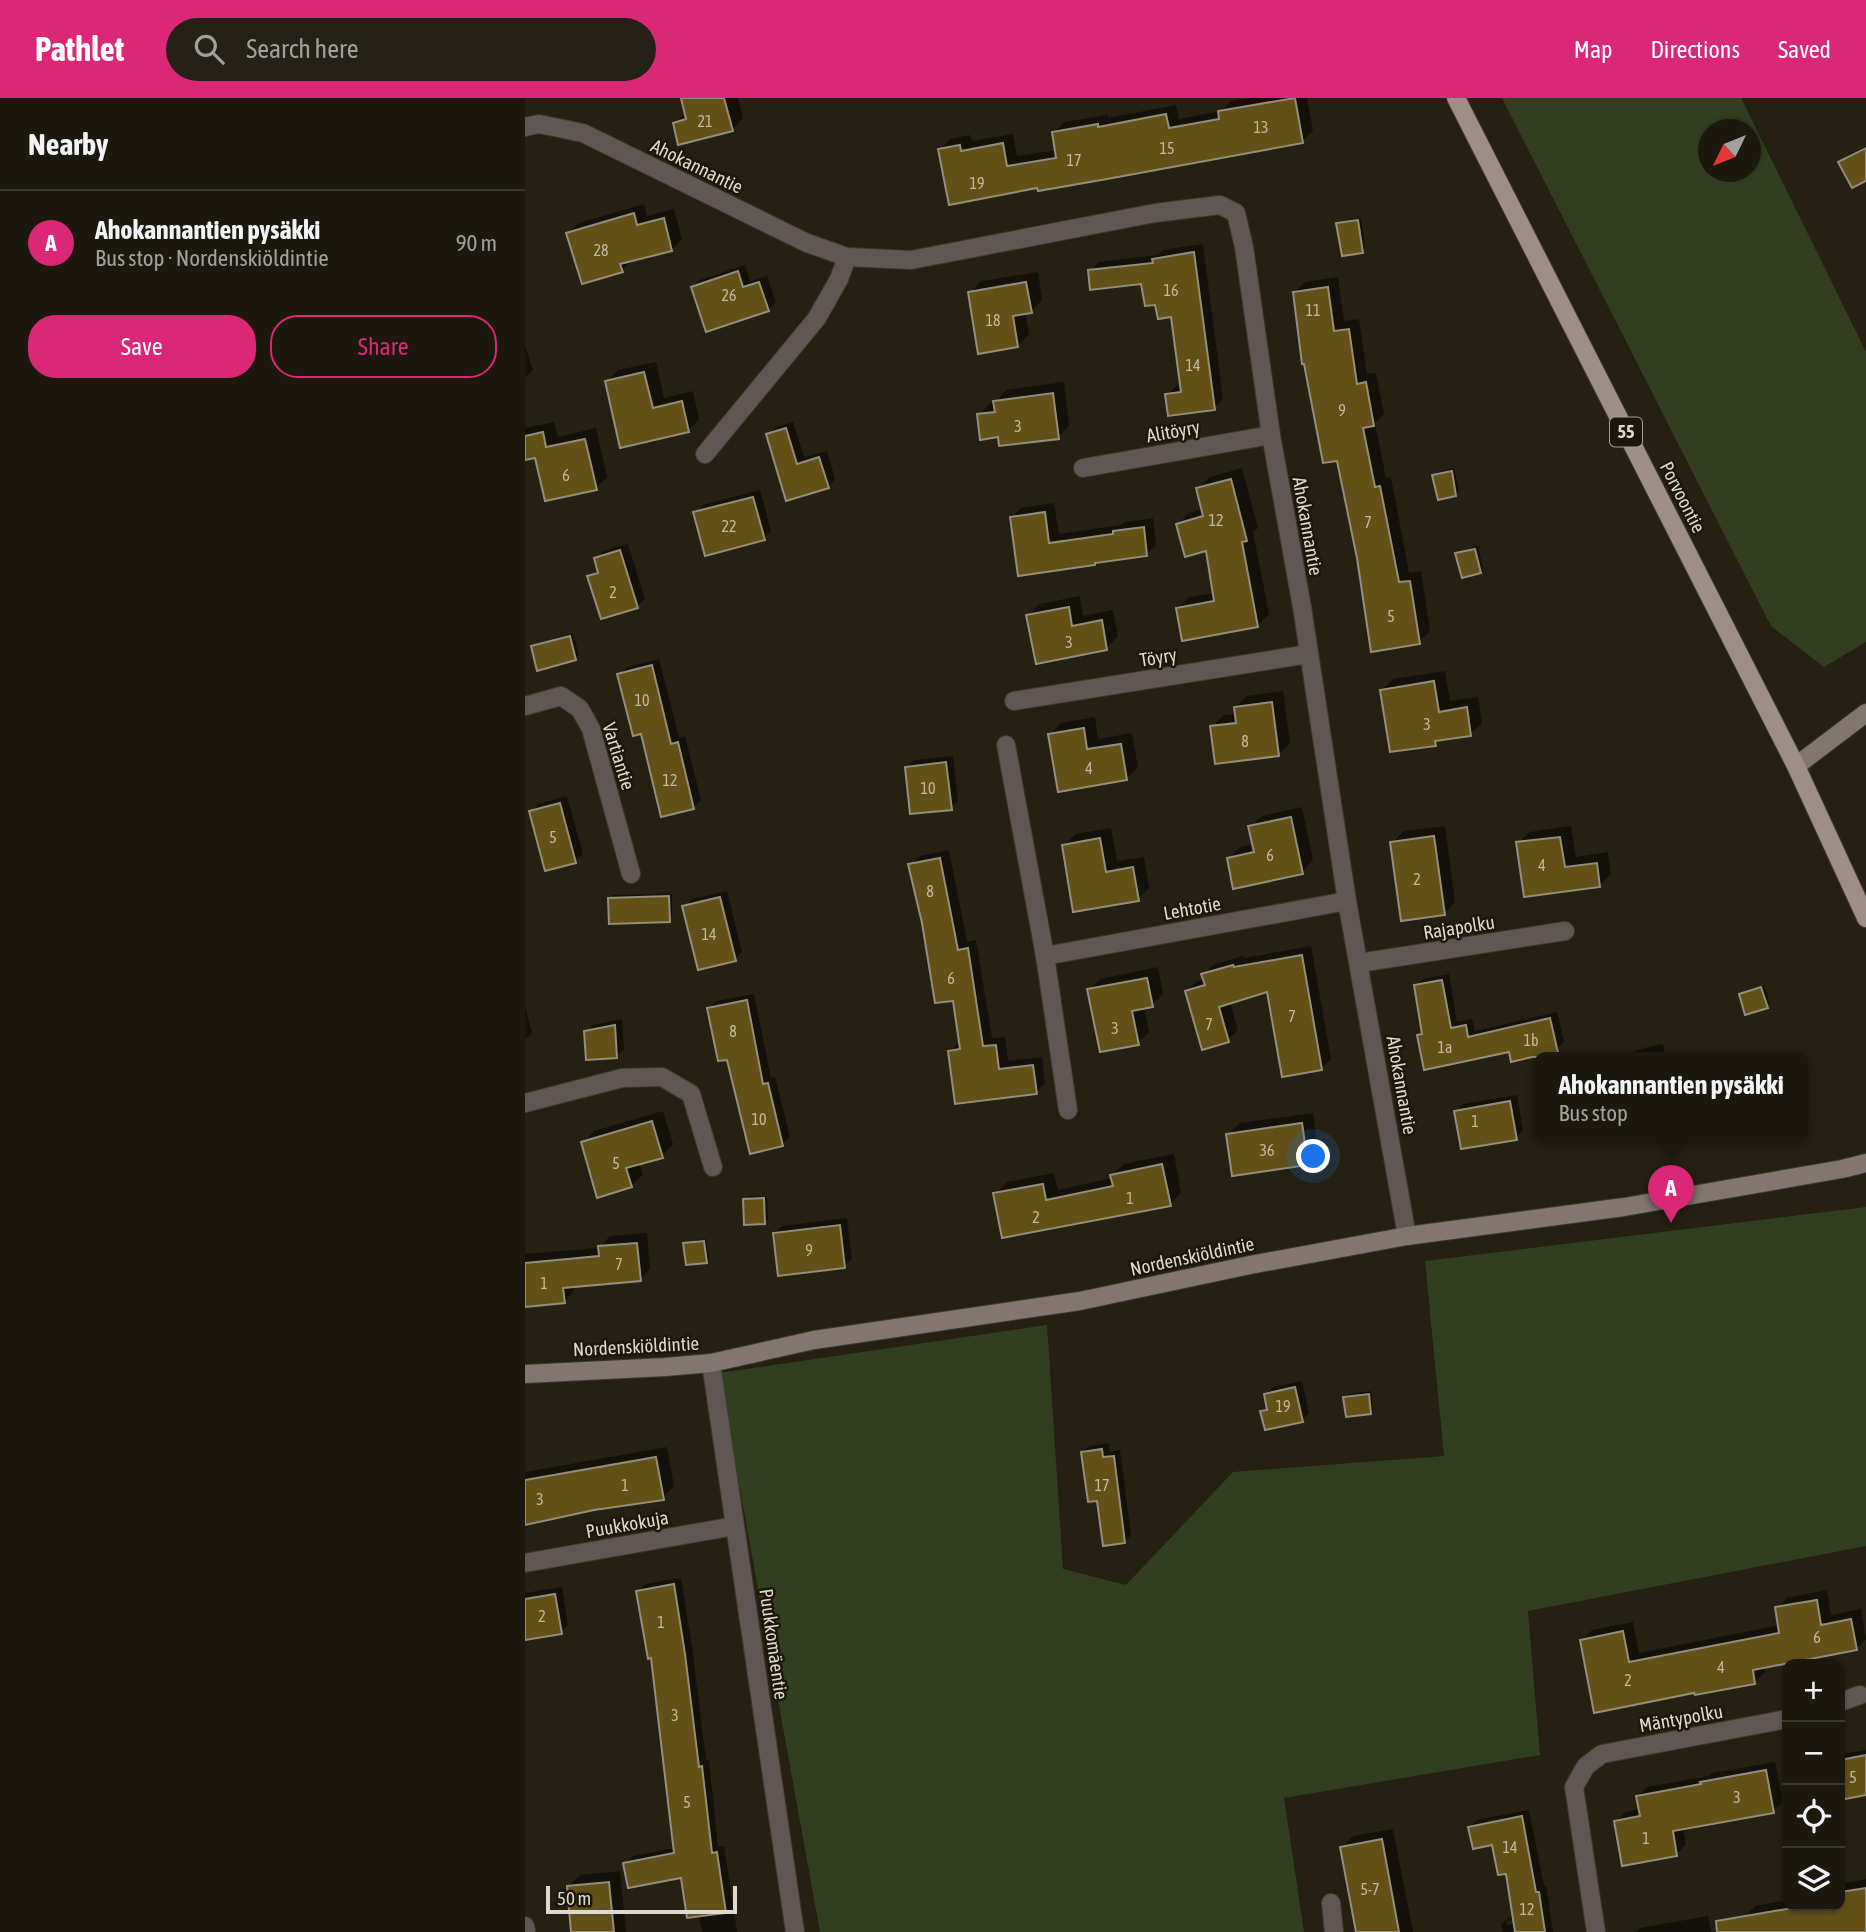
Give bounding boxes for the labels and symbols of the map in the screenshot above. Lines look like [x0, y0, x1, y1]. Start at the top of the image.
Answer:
house number: 21 [697, 112, 713, 130]
house number: 13 [1253, 118, 1269, 136]
north arrow [1698, 119, 1761, 182]
street label: Ahokannantie [647, 134, 747, 198]
house number: 15 [1159, 139, 1175, 157]
house number: 17 [1066, 151, 1082, 169]
house number: 19 [969, 174, 985, 192]
house number: 28 [593, 241, 609, 259]
house number: 16 [1163, 281, 1179, 299]
house number: 26 [721, 286, 737, 304]
house number: 11 [1305, 301, 1321, 319]
house number: 18 [985, 311, 1001, 329]
house number: 14 [1185, 356, 1201, 374]
house number: 9 [1338, 401, 1346, 419]
street label: Alitöyry [1145, 415, 1202, 447]
house number: 3 [1014, 417, 1022, 435]
road number: 55 [1610, 418, 1642, 446]
street label: Porvoontie [1656, 458, 1710, 536]
house number: 6 [562, 466, 570, 484]
street label: Ahokannantie [1289, 475, 1327, 577]
house number: 12 [1208, 511, 1224, 529]
house number: 7 [1364, 513, 1372, 531]
house number: 22 [721, 517, 737, 535]
house number: 2 [609, 583, 617, 601]
house number: 5 [1387, 607, 1395, 625]
house number: 3 [1065, 633, 1073, 651]
street label: Töyry [1138, 643, 1178, 671]
house number: 10 [634, 691, 650, 709]
house number: 3 [1423, 715, 1431, 733]
street label: Vartiantie [598, 720, 640, 792]
house number: 8 [1241, 732, 1249, 750]
house number: 4 [1085, 759, 1093, 777]
house number: 12 [662, 771, 678, 789]
house number: 10 [920, 779, 936, 797]
house number: 5 [549, 828, 557, 846]
house number: 6 [1266, 846, 1274, 864]
house number: 4 [1538, 856, 1546, 874]
house number: 2 [1413, 870, 1421, 888]
house number: 8 [926, 882, 934, 900]
street label: Lehtotie [1162, 892, 1222, 924]
street label: Rajapolku [1422, 910, 1496, 944]
house number: 14 [701, 925, 717, 943]
house number: 6 [947, 969, 955, 987]
house number: 7 [1288, 1007, 1296, 1025]
house number: 7 [1205, 1015, 1213, 1033]
house number: 3 [1111, 1019, 1119, 1037]
house number: 8 [729, 1022, 737, 1040]
house number: 1b [1523, 1031, 1539, 1049]
street label: Ahokannantie [1383, 1034, 1421, 1136]
house number: 1a [1438, 1038, 1452, 1056]
house number: 10 [751, 1110, 767, 1128]
house number: 1 [1471, 1112, 1479, 1130]
your location [1296, 1139, 1330, 1173]
house number: 36 [1259, 1141, 1275, 1159]
house number: 5 [612, 1154, 620, 1172]
pin: A [1648, 1165, 1694, 1223]
house number: 1 [1126, 1189, 1134, 1207]
house number: 2 [1032, 1208, 1040, 1226]
street label: Nordenskiöldintie [1128, 1232, 1256, 1280]
house number: 9 [805, 1241, 813, 1259]
house number: 7 [615, 1255, 623, 1273]
house number: 1 [540, 1274, 548, 1292]
street label: Nordenskiöldintie [572, 1332, 700, 1360]
house number: 19 [1275, 1397, 1291, 1415]
house number: 1 [621, 1476, 629, 1494]
house number: 17 [1094, 1476, 1110, 1494]
house number: 3 [536, 1490, 544, 1508]
street label: Puukkokuja [584, 1506, 670, 1542]
street label: Puukkomäentie [755, 1587, 793, 1701]
house number: 2 [538, 1607, 546, 1625]
house number: 1 [657, 1613, 665, 1631]
house number: 6 [1813, 1628, 1821, 1646]
house number: 4 [1717, 1658, 1725, 1676]
house number: 2 [1624, 1671, 1632, 1689]
street label: Mäntypolku [1637, 1700, 1725, 1736]
house number: 3 [671, 1706, 679, 1724]
house number: 5 [1849, 1768, 1857, 1786]
house number: 3 [1733, 1788, 1741, 1806]
house number: 5 [683, 1793, 691, 1811]
house number: 1 [1642, 1829, 1650, 1847]
house number: 14 [1502, 1838, 1518, 1856]
house number: 5-7 [1360, 1880, 1380, 1898]
scale bar [546, 1883, 737, 1915]
house number: 12 [1519, 1900, 1535, 1918]

